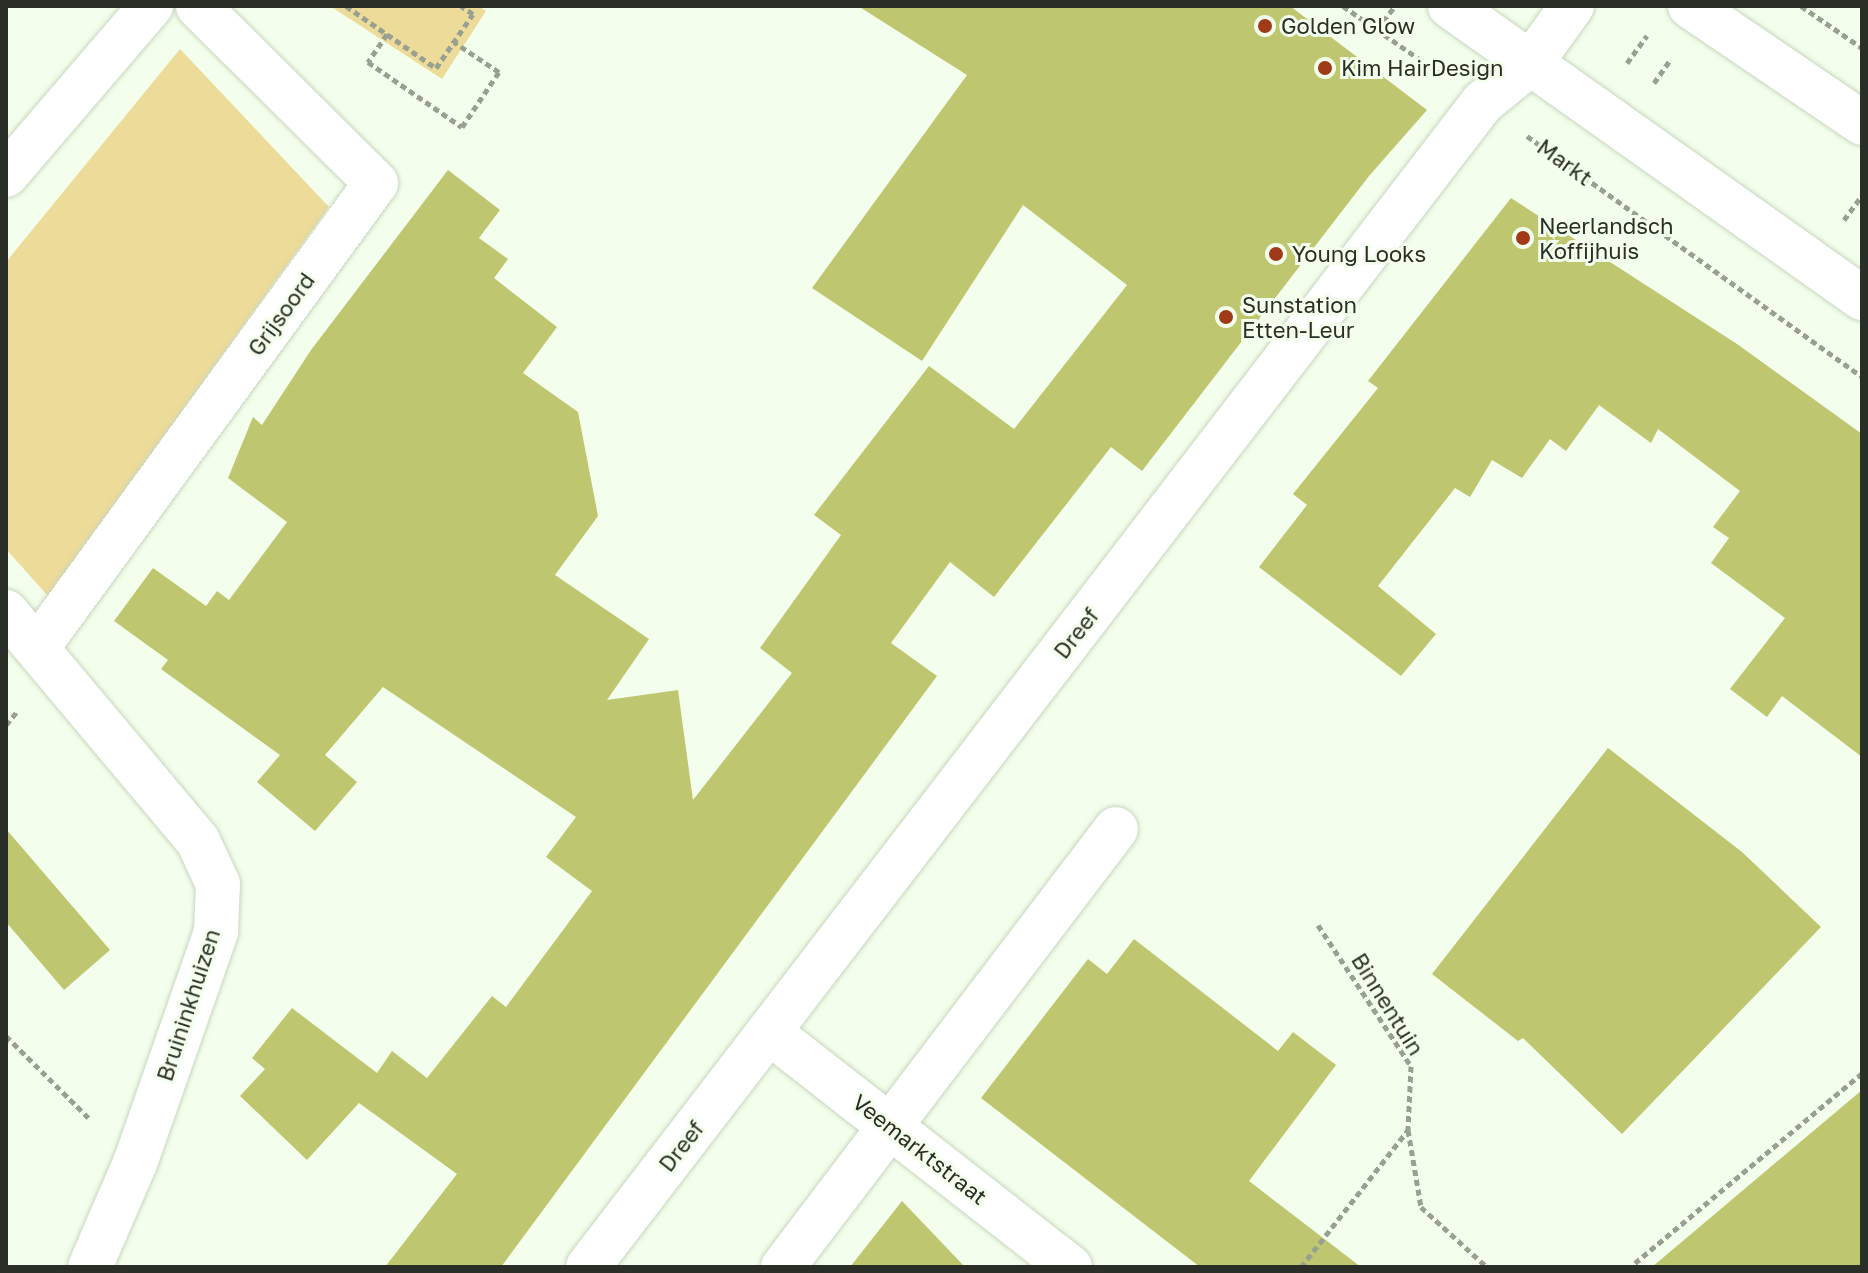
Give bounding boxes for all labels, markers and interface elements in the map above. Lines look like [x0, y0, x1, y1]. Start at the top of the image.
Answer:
place label: Golden Glow [1281, 13, 1415, 39]
marker: Golden Glow [1256, 17, 1274, 35]
place label: Kim HairDesign [1341, 55, 1503, 81]
marker: Kim HairDesign [1316, 59, 1334, 77]
street label: Markt [1532, 133, 1598, 191]
place label: Neerlandsch Koffijhuis [1539, 212, 1674, 264]
marker: Neerlandsch Koffijhuis [1514, 229, 1532, 247]
place label: Young Looks [1292, 241, 1426, 267]
marker: Young Looks [1267, 245, 1285, 263]
street label: Grijsoord [242, 267, 320, 361]
place label: Sunstation Etten-Leur [1242, 291, 1357, 342]
marker: Sunstation Etten-Leur [1217, 308, 1235, 326]
street label: Dreef [1048, 602, 1104, 664]
street label: Bruininkhuizen [151, 926, 225, 1084]
street label: Binnentuin [1346, 948, 1430, 1060]
street label: Veemarktstraat [848, 1088, 992, 1210]
street label: Dreef [653, 1115, 709, 1177]

